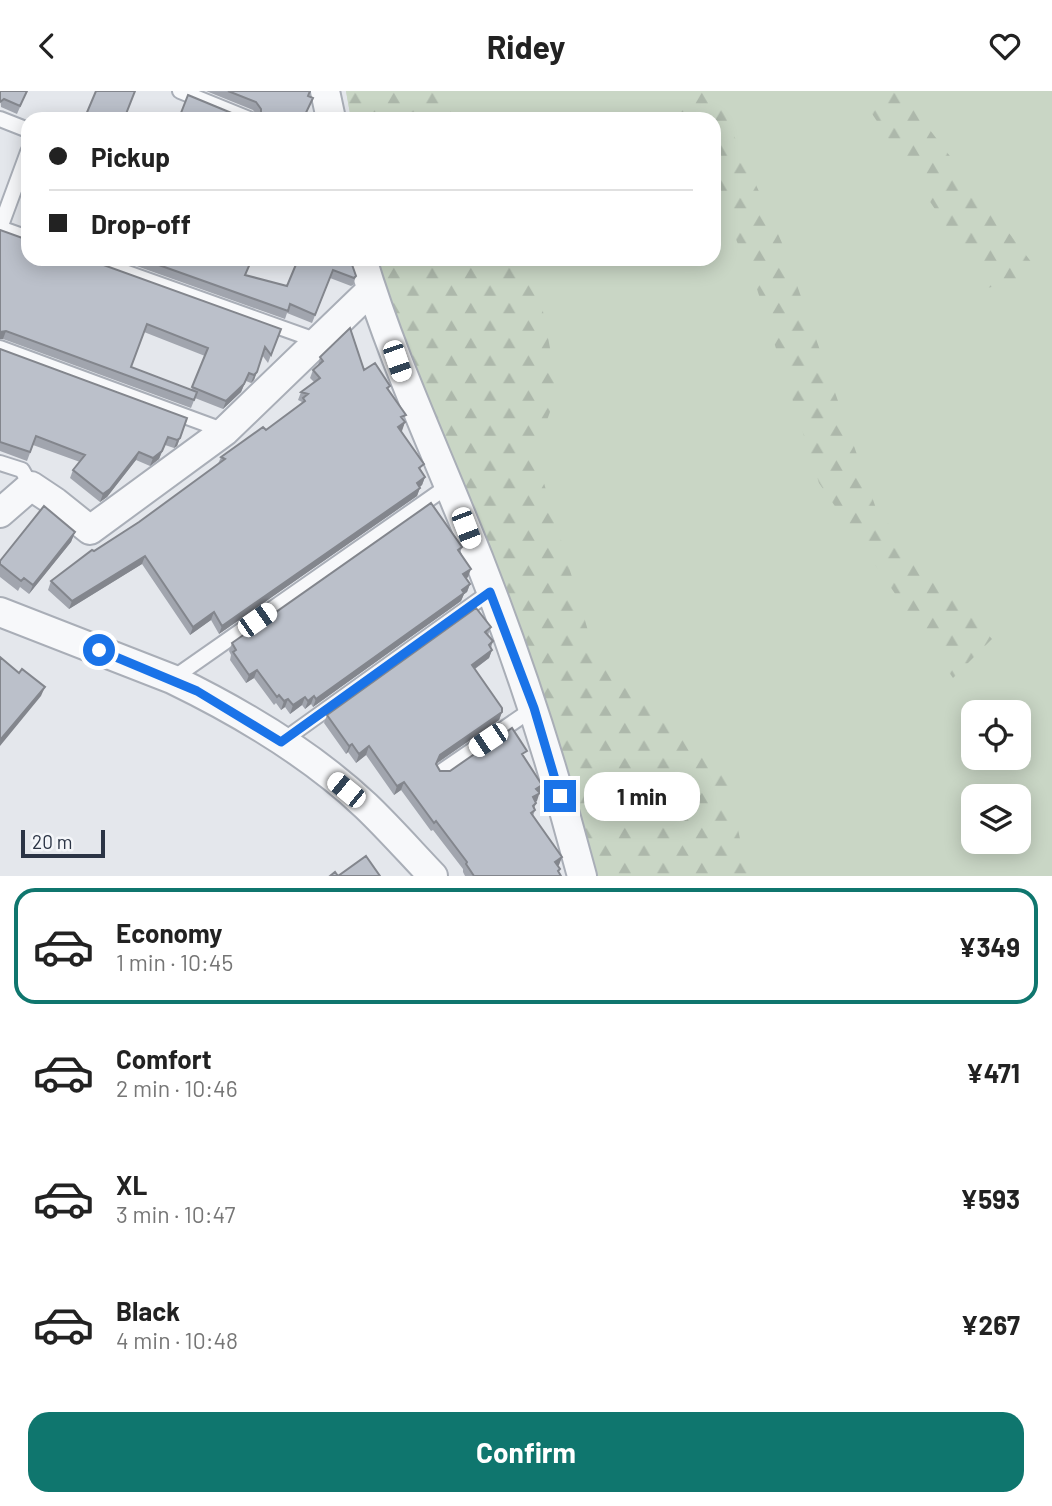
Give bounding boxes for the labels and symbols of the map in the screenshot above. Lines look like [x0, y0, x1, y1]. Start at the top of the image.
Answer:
car [381, 338, 414, 384]
car [449, 505, 484, 551]
car [234, 599, 281, 641]
route start [83, 634, 115, 666]
car [465, 720, 512, 760]
car [324, 769, 369, 811]
callout: 1 min [584, 771, 700, 821]
route end [544, 780, 576, 812]
scale bar [21, 827, 105, 859]

